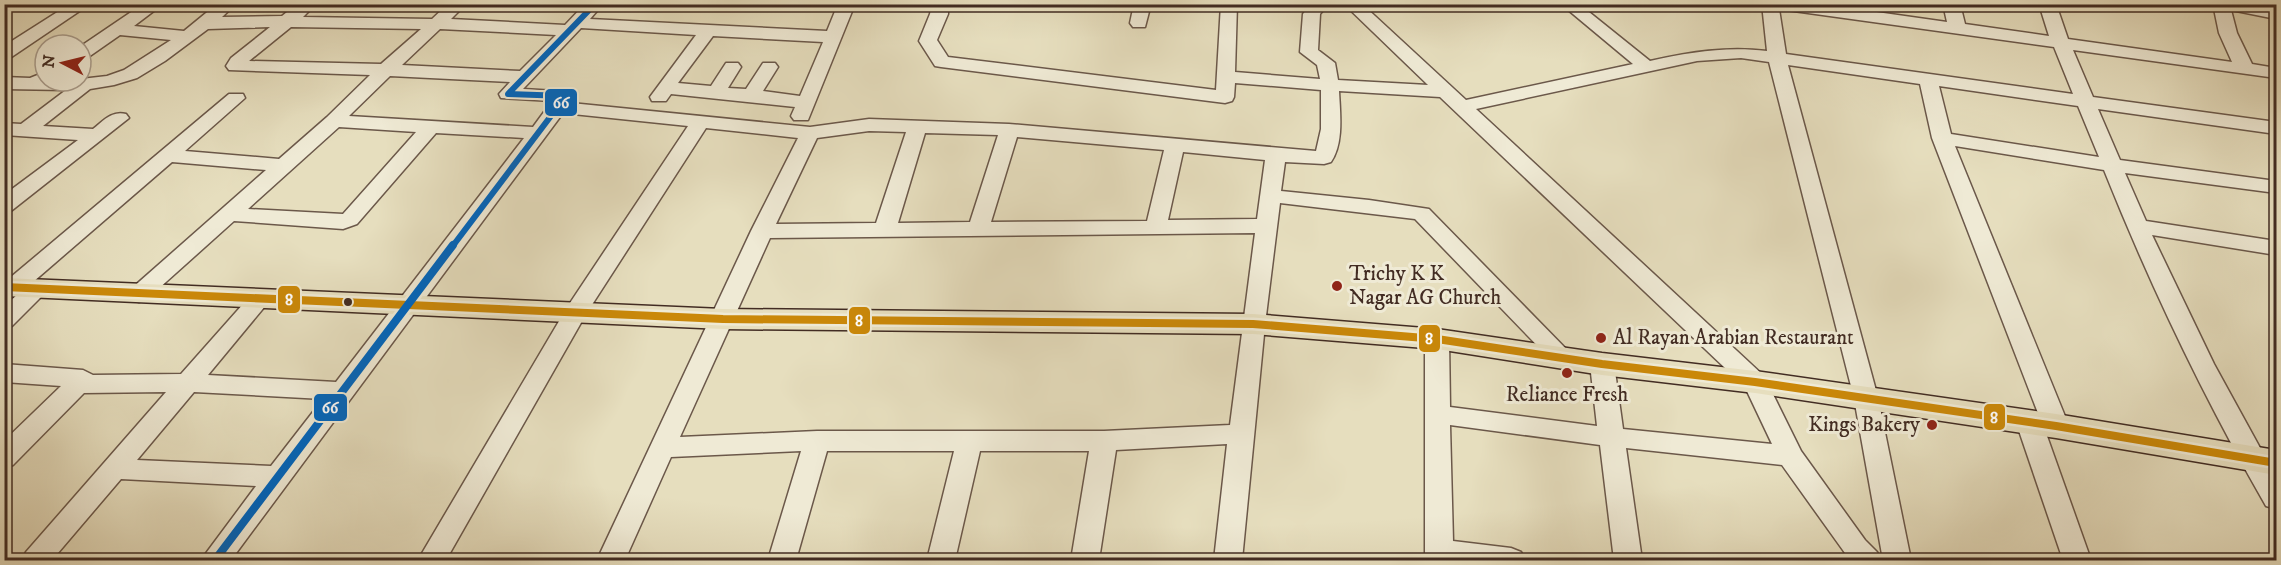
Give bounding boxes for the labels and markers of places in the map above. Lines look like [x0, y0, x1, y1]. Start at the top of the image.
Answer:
place label: Trichy K K Nagar AG Church [1349, 261, 1501, 311]
marker: Trichy K K Nagar AG Church [1330, 279, 1344, 293]
unlabelled marker [342, 296, 354, 308]
place label: Al Rayan Arabian Restaurant [1613, 325, 1854, 351]
marker: Al Rayan Arabian Restaurant [1594, 331, 1608, 345]
marker: Reliance Fresh [1560, 366, 1574, 380]
place label: Reliance Fresh [1506, 382, 1628, 408]
place label: Kings Bakery [1808, 412, 1921, 438]
marker: Kings Bakery [1925, 418, 1939, 432]

